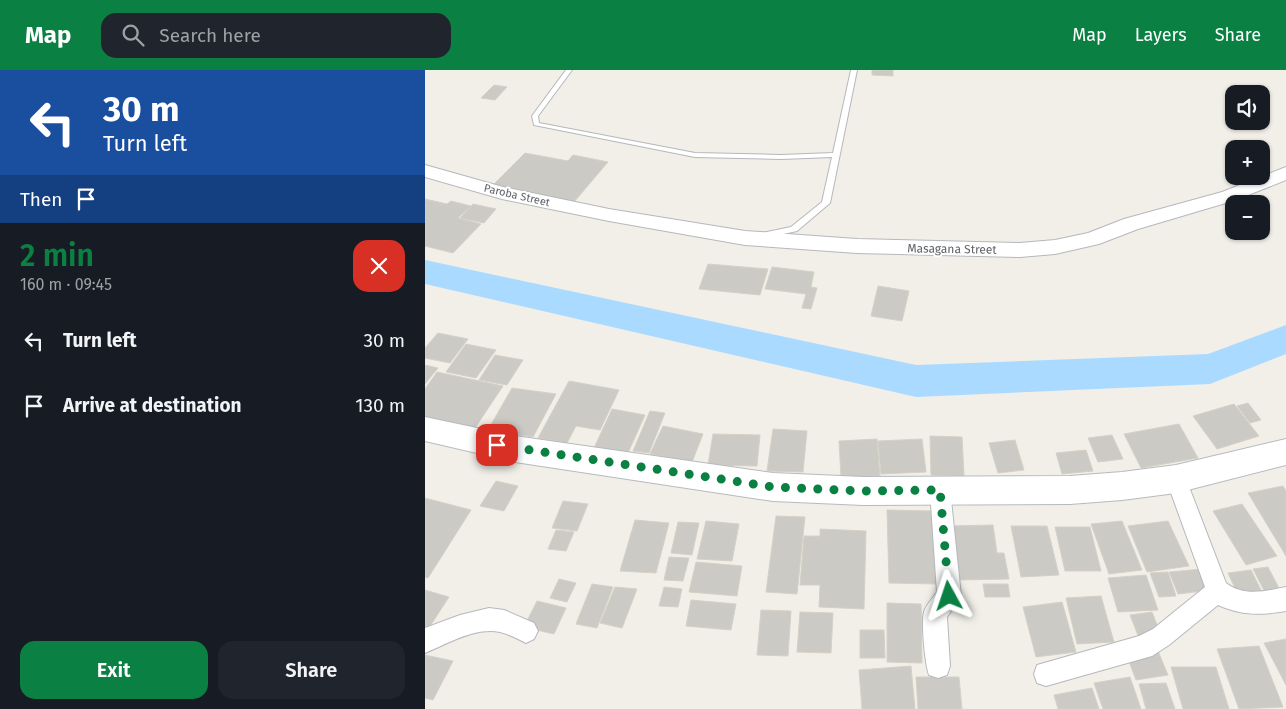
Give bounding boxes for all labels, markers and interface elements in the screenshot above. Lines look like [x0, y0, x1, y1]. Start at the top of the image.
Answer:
search box [101, 13, 451, 58]
text: Map [25, 21, 71, 49]
icon: search [119, 21, 147, 49]
text: Search here [159, 24, 261, 47]
text: Map [1072, 24, 1107, 46]
text: Layers [1135, 24, 1187, 46]
text: Share [1215, 24, 1261, 46]
map controls [1225, 85, 1270, 240]
button: sound [1225, 85, 1270, 130]
text: 30 m [103, 88, 180, 130]
icon: left [20, 90, 85, 155]
text: Turn left [103, 130, 187, 157]
button: + [1225, 140, 1270, 185]
street label: Paroba Street [483, 182, 551, 209]
icon: arrive [72, 185, 100, 213]
text: Then [20, 188, 62, 211]
button: − [1225, 195, 1270, 240]
text: 2 min [20, 238, 94, 274]
button: close [353, 240, 405, 292]
street label: Masagana Street [907, 241, 998, 257]
text: 160 m · 09:45 [20, 275, 112, 294]
icon: left [20, 327, 48, 355]
text: Turn left [63, 329, 137, 352]
text: 30 m [364, 329, 405, 352]
icon: arrive [20, 392, 48, 420]
text: Arrive at destination [63, 394, 242, 417]
text: 130 m [355, 394, 405, 417]
pin [476, 424, 518, 466]
icon: arrive [483, 431, 511, 459]
position arrow [922, 569, 974, 621]
button: Exit [20, 641, 208, 699]
button: Share [218, 641, 405, 699]

